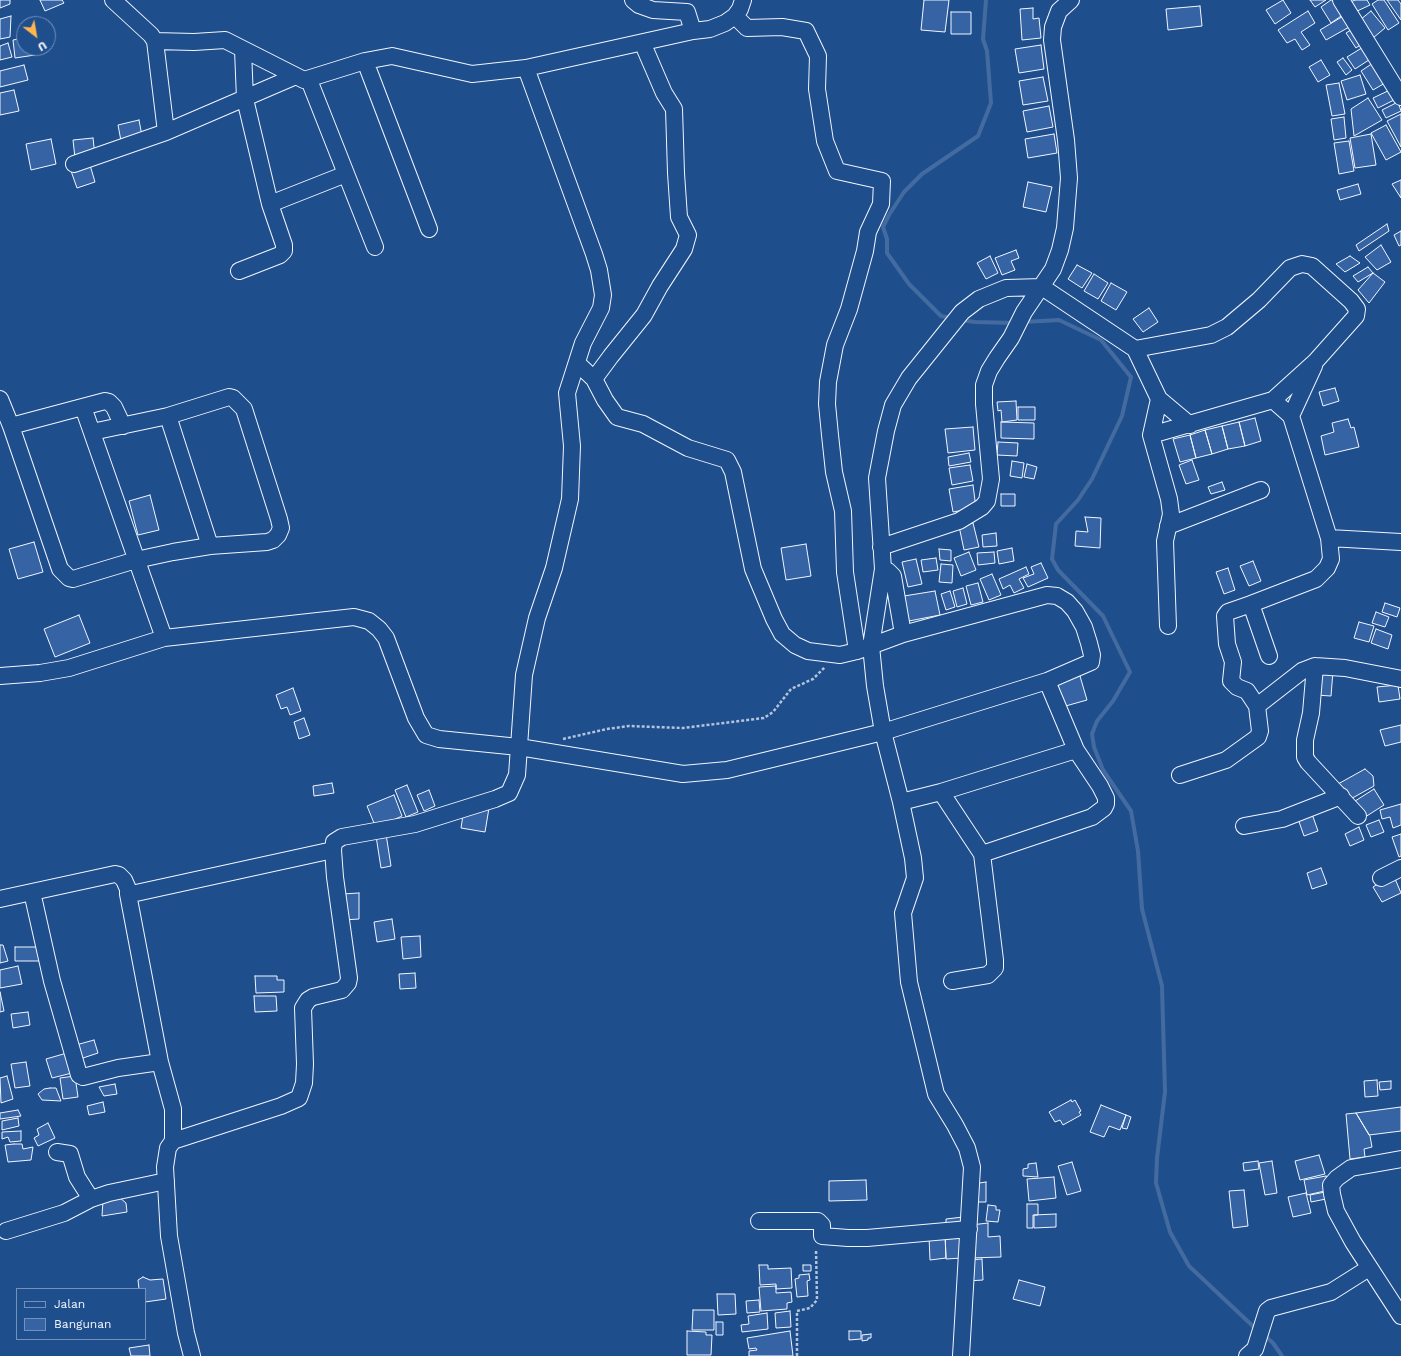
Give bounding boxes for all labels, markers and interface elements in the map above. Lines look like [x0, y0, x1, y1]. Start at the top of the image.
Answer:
north arrow [16, 16, 56, 56]
text: U [35, 38, 49, 53]
legend [16, 1288, 146, 1340]
text: Jalan [54, 1297, 85, 1311]
text: Bangunan [54, 1317, 112, 1331]

